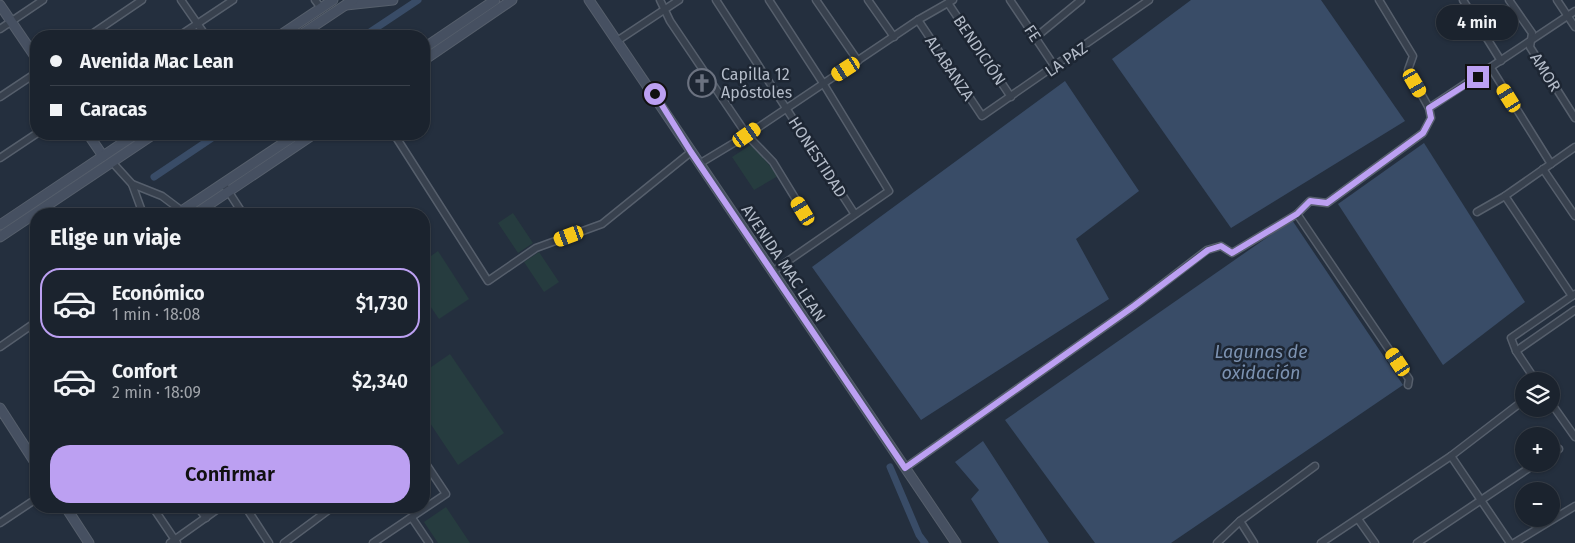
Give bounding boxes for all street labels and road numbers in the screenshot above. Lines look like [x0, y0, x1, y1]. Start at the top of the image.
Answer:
street label: BENDICIÓN [949, 11, 1011, 89]
street label: FE [1020, 21, 1045, 45]
street label: ALABANZA [921, 32, 978, 105]
street label: LA PAZ [1041, 38, 1091, 81]
street label: AMOR [1526, 49, 1565, 95]
street label: HONESTIDAD [784, 113, 851, 201]
street label: AVENIDA MAC LEAN [737, 201, 830, 325]

